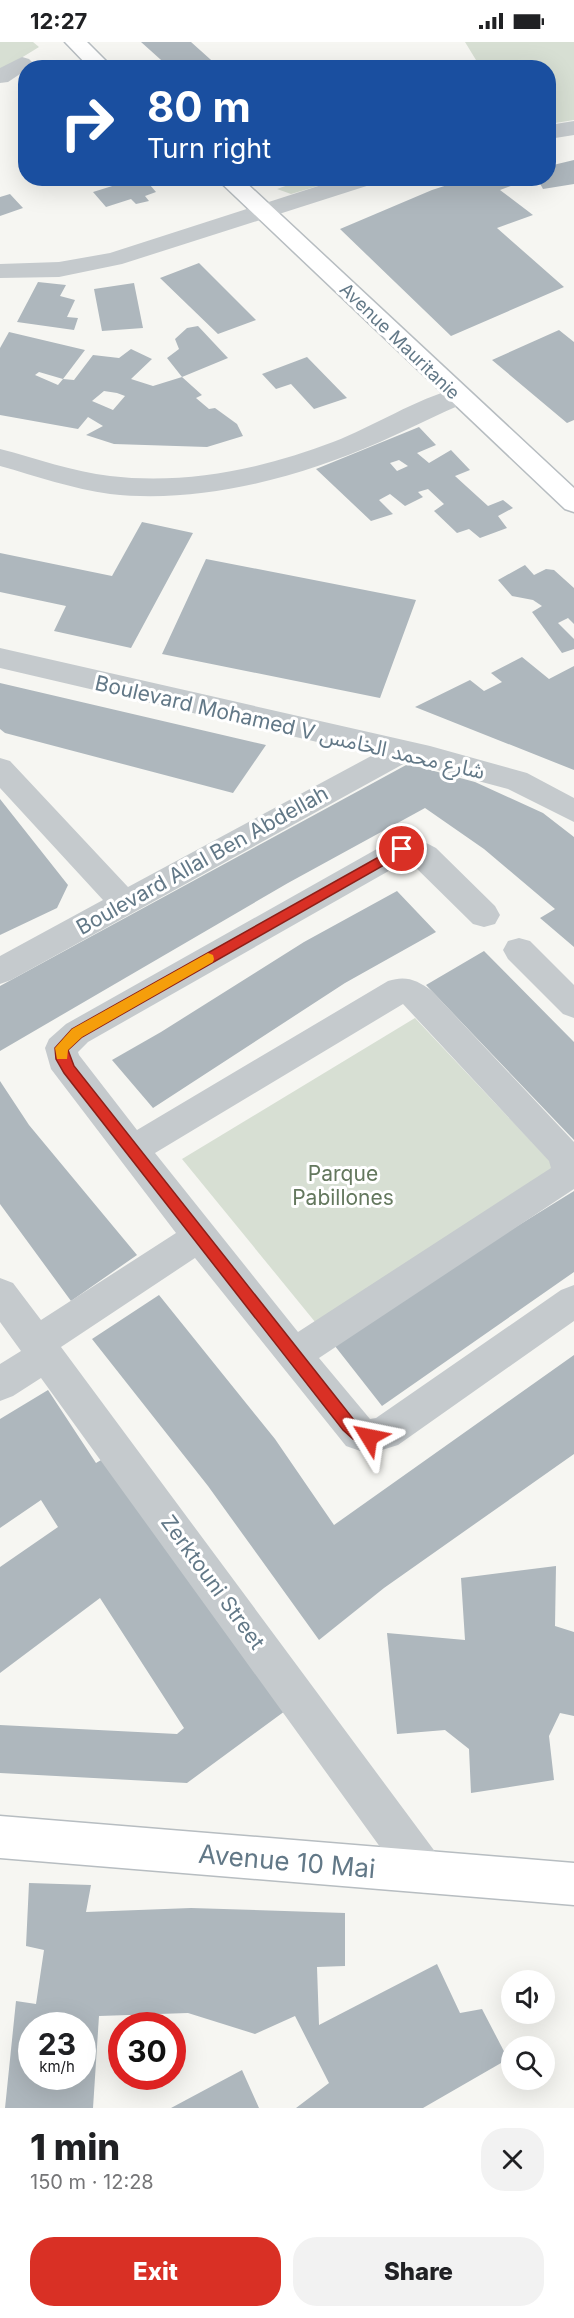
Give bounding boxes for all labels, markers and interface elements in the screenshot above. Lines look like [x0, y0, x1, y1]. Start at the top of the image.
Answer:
text: 12:27 [30, 8, 87, 34]
text: 80 m [147, 81, 251, 132]
icon: right [48, 84, 126, 162]
text: Turn right [147, 132, 271, 165]
street label: Avenue Mauritanie [336, 278, 464, 404]
street label: Boulevard Mohamed V شارع محمد الخامس [92, 670, 487, 787]
street label: Boulevard Allal Ben Abdellah [72, 780, 332, 940]
pin [376, 823, 427, 874]
icon: arrive [385, 832, 418, 865]
park label: Parque Pabillones [292, 1161, 394, 1210]
position arrow [337, 1405, 401, 1469]
street label: Zerktouni Street [156, 1510, 270, 1654]
street label: Avenue 10 Mai [197, 1838, 377, 1884]
map controls [501, 1970, 555, 2090]
button: sound [501, 1970, 555, 2024]
speed limit sign: 30 [108, 2012, 186, 2090]
text: 23 [38, 2026, 76, 2062]
button: search [501, 2036, 555, 2090]
text: km/h [39, 2057, 75, 2076]
text: 1 min [30, 2125, 120, 2169]
button: close [481, 2128, 544, 2191]
text: 150 m · 12:28 [30, 2170, 154, 2194]
button: Exit [30, 2237, 281, 2306]
button: Share [293, 2237, 544, 2306]

